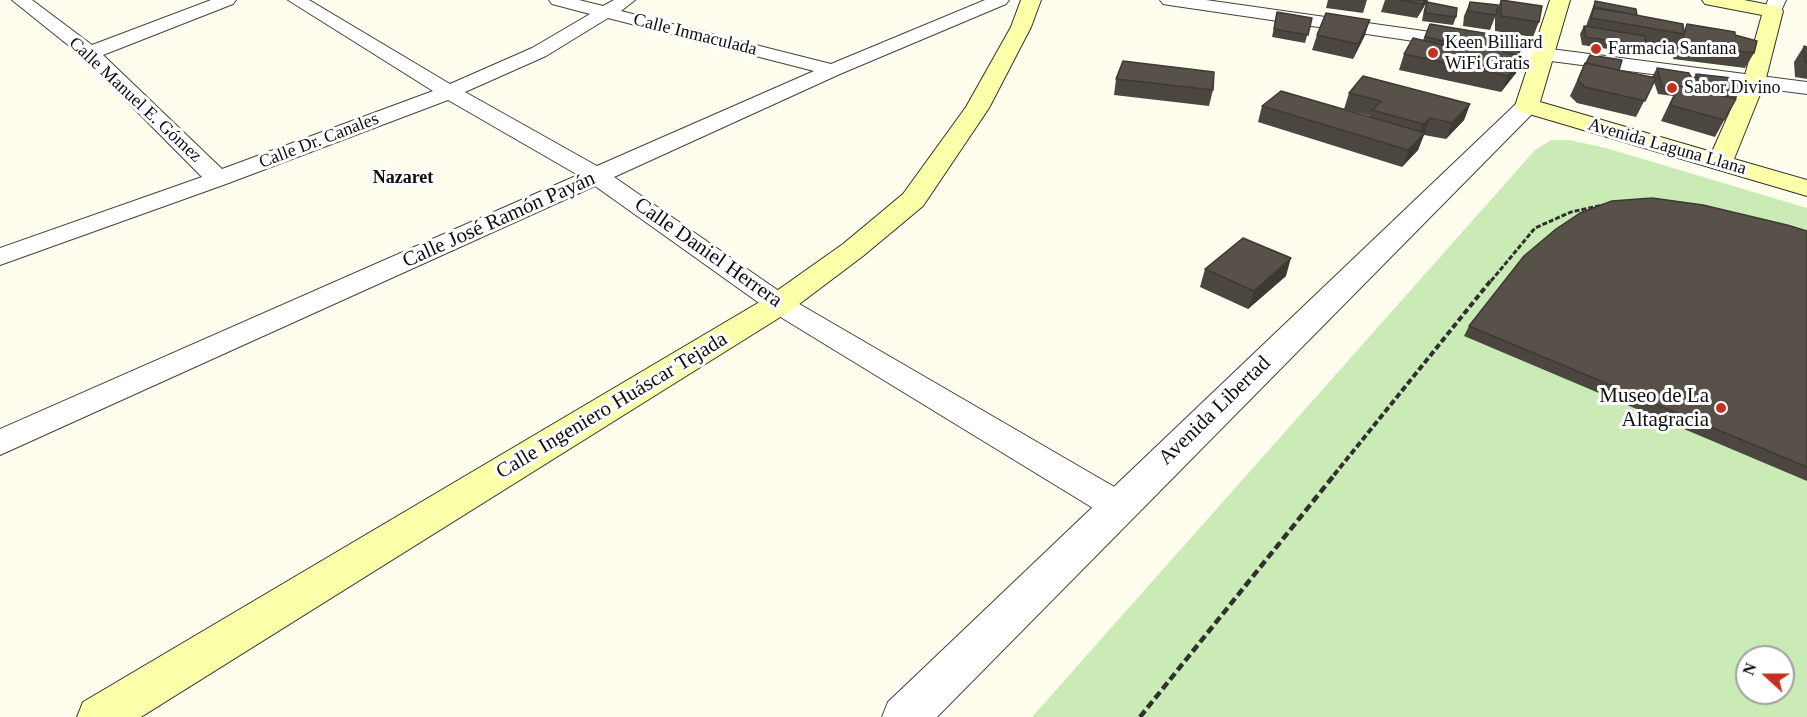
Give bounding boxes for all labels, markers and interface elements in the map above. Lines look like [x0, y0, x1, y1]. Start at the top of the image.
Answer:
street label: Calle Inmaculada [631, 9, 759, 61]
place label: Keen Billiard WiFi Gratis [1445, 32, 1542, 74]
street label: Calle Manuel E. Gómez [64, 33, 206, 167]
place label: Farmacia Santana [1608, 38, 1736, 60]
marker: Farmacia Santana [1589, 42, 1603, 56]
marker: Keen Billiard WiFi Gratis [1426, 46, 1440, 60]
place label: Sabor Divino [1684, 77, 1780, 99]
marker: Sabor Divino [1665, 81, 1679, 95]
street label: Calle Dr. Canales [256, 108, 382, 174]
street label: Avenida Laguna Llana [1585, 114, 1749, 180]
street label: Calle José Ramón Payán [399, 166, 599, 274]
district label: Nazaret [373, 167, 433, 189]
street label: Calle Daniel Herrera [629, 193, 787, 313]
street label: Calle Ingeniero Huáscar Tejada [492, 327, 732, 485]
street label: Avenida Libertad [1154, 351, 1276, 471]
place label: Museo de La Altagracia [1599, 383, 1709, 433]
marker: Museo de La Altagracia [1714, 401, 1728, 415]
north arrow [1735, 645, 1795, 705]
text: N [1740, 661, 1760, 678]

